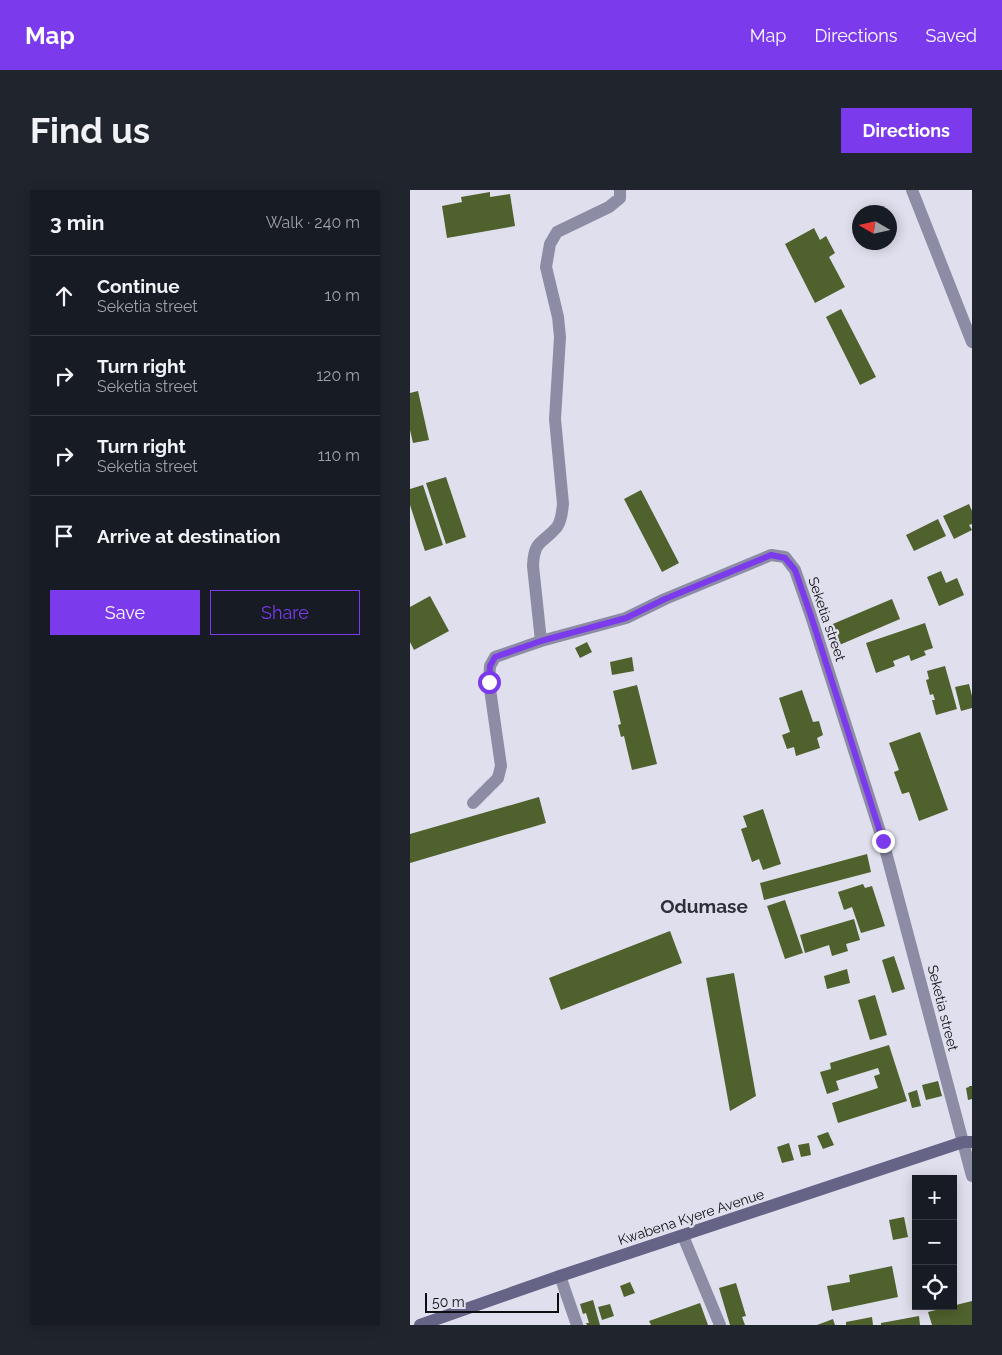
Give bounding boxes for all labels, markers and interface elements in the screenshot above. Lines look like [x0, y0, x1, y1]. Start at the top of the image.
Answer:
text: Map [25, 21, 75, 50]
text: Map [750, 25, 786, 46]
text: Directions [814, 25, 898, 46]
text: Saved [926, 25, 977, 46]
button: Directions [841, 108, 972, 153]
text: Find us [30, 110, 150, 151]
north arrow [852, 205, 897, 250]
text: 3 min [50, 210, 104, 235]
text: Walk · 240 m [266, 213, 360, 232]
text: Continue [97, 275, 180, 297]
icon: ahead [50, 282, 78, 310]
text: 10 m [325, 286, 360, 305]
text: Seketia street [97, 297, 198, 316]
text: Turn right [97, 355, 186, 377]
icon: right [50, 362, 78, 390]
text: 120 m [316, 366, 360, 385]
text: Seketia street [97, 377, 198, 396]
text: Turn right [97, 435, 186, 457]
icon: right [50, 442, 78, 470]
text: 110 m [318, 446, 360, 465]
text: Seketia street [97, 457, 198, 476]
icon: arrive [50, 522, 78, 550]
text: Arrive at destination [97, 525, 281, 547]
street label: Seketia street [805, 575, 849, 664]
button: Save [50, 590, 200, 635]
button: Share [210, 590, 360, 635]
route start [478, 671, 501, 694]
route end [872, 830, 895, 853]
district label: Odumase [660, 895, 748, 917]
street label: Seketia street [925, 963, 961, 1053]
map controls [912, 1175, 957, 1310]
button: + [912, 1175, 957, 1220]
street label: Kwabena Kyere Avenue [616, 1186, 766, 1248]
button: − [912, 1220, 957, 1265]
button: locate [912, 1265, 957, 1310]
scale bar [425, 1290, 559, 1313]
text: 50 m [432, 1294, 465, 1310]

